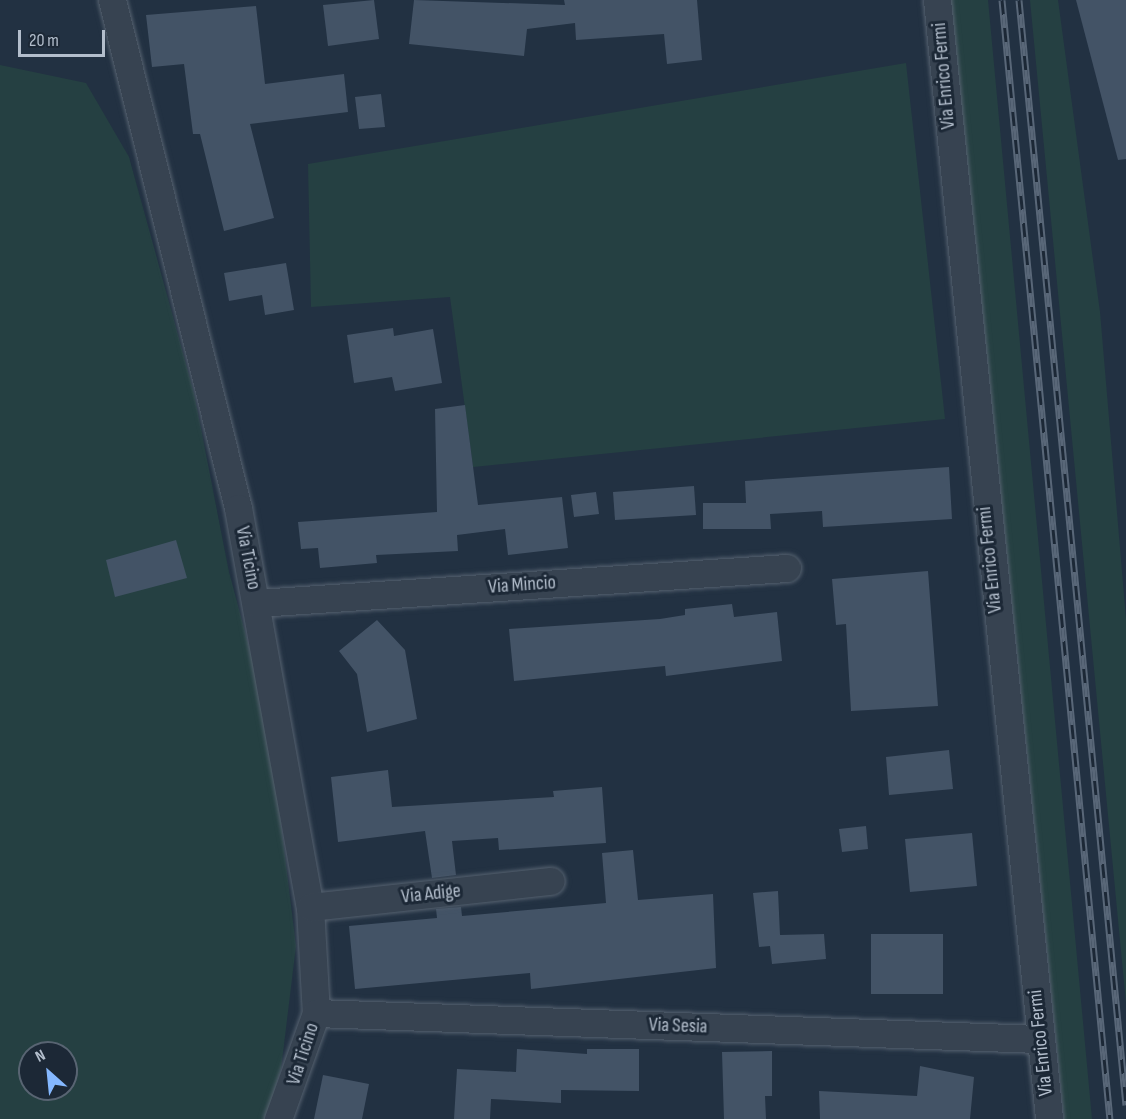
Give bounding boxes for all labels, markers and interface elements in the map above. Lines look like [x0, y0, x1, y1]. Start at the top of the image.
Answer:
scale bar [21, 18, 108, 56]
street label: Via Enrico Fermi [927, 22, 961, 130]
text: 20 m [29, 30, 59, 51]
street label: Via Enrico Fermi [972, 506, 1008, 614]
street label: Via Ticino [230, 524, 266, 592]
street label: Via Mincio [487, 571, 557, 599]
street label: Via Adige [400, 879, 462, 909]
street label: Via Enrico Fermi [1023, 989, 1059, 1097]
street label: Via Sesia [648, 1013, 708, 1039]
street label: Via Ticino [282, 1020, 324, 1088]
north arrow [18, 1041, 78, 1101]
text: N [32, 1046, 49, 1067]

